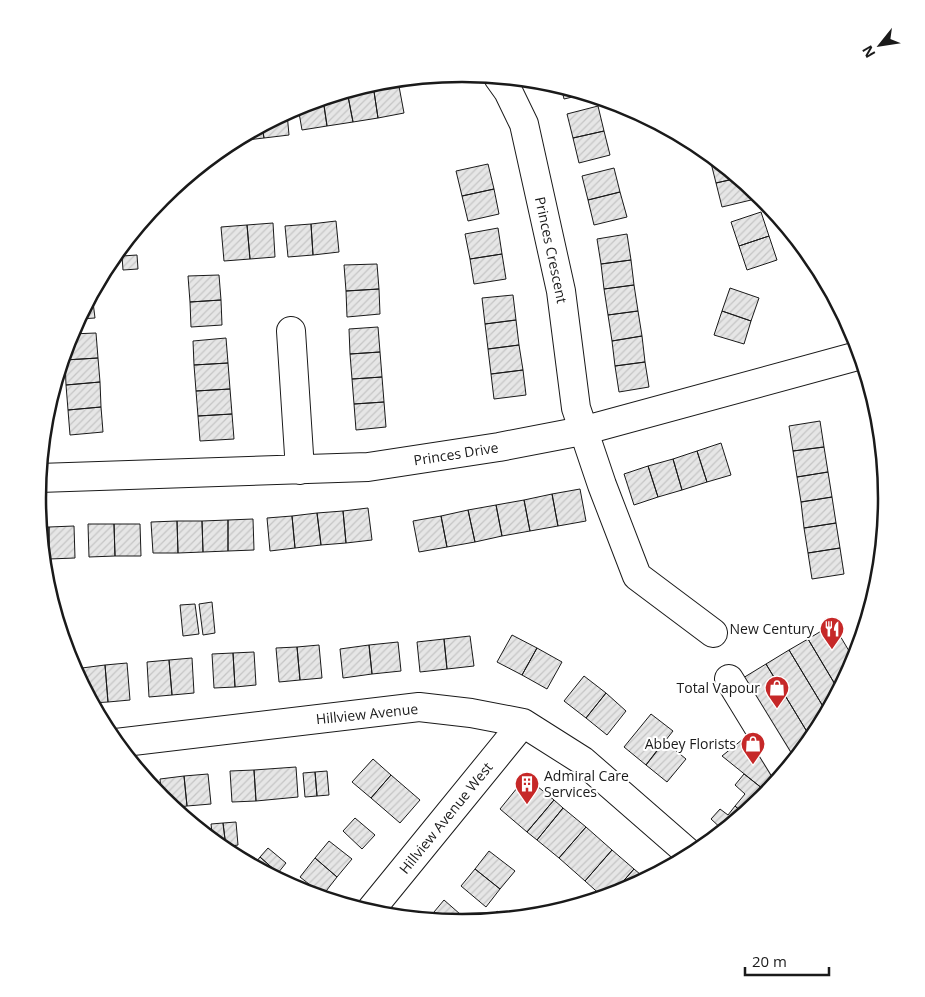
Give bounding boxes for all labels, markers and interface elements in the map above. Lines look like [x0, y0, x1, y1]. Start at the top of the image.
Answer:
north arrow [855, 20, 905, 70]
text: N [857, 42, 879, 61]
street label: Princes Crescent [531, 195, 572, 305]
street label: Princes Drive [412, 437, 500, 470]
restaurant icon: New Century [819, 616, 845, 650]
place label: New Century [730, 619, 815, 638]
shop icon: Total Vapour [764, 675, 790, 709]
place label: Total Vapour [677, 678, 760, 697]
street label: Hillview Avenue [315, 699, 419, 728]
shop icon: Abbey Florists [740, 731, 766, 765]
place label: Abbey Florists [645, 734, 736, 753]
street label: Hillview Avenue West [395, 758, 497, 878]
place label: Admiral Care Services [544, 766, 629, 801]
building icon: Admiral Care Services [514, 771, 540, 805]
scale bar [745, 944, 829, 976]
text: 20 m [752, 951, 787, 971]

